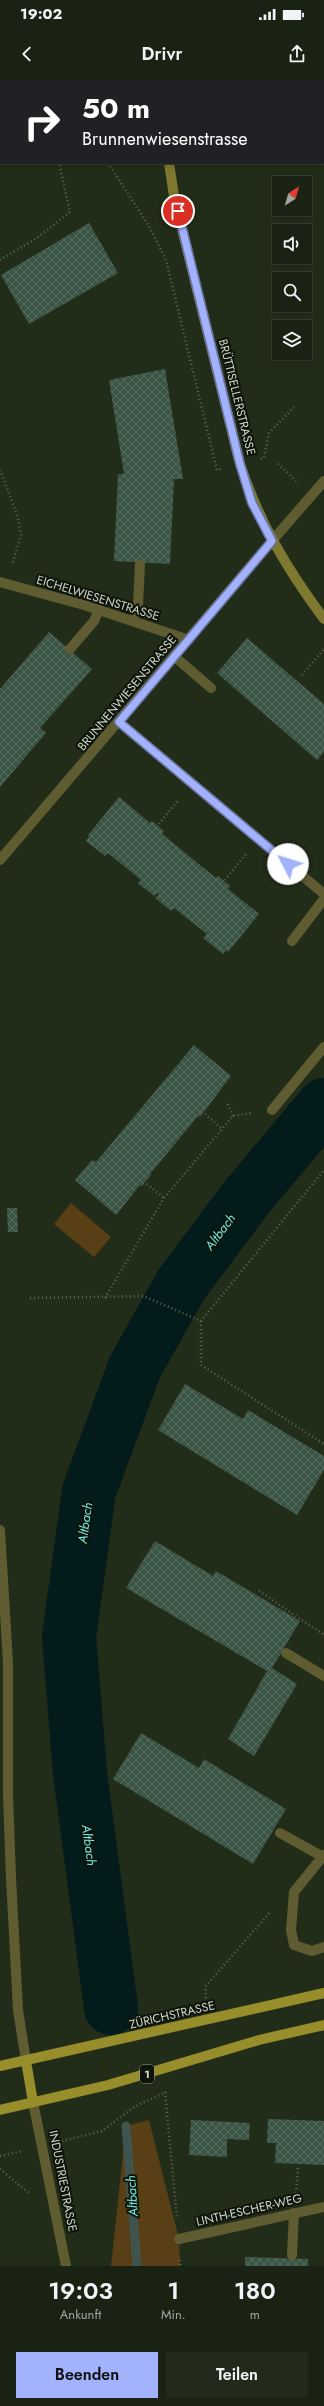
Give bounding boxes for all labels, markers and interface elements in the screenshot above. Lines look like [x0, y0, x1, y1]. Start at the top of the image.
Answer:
text: 19:02 [20, 3, 62, 25]
text: Drivr [142, 41, 182, 67]
icon: back [16, 43, 38, 65]
icon: share [286, 43, 308, 65]
text: 50 m [82, 88, 150, 129]
icon: right [16, 96, 68, 148]
text: Brunnenwiesenstrasse [82, 126, 248, 152]
north arrow [272, 176, 312, 216]
map controls [272, 176, 312, 360]
pin [161, 194, 195, 228]
icon: arrive [167, 200, 189, 222]
button: sound [272, 224, 312, 264]
button: search [272, 272, 312, 312]
button: layers [272, 320, 312, 360]
street label: BRÜTTISELLERSTRASSE [214, 337, 260, 457]
street label: EICHELWIESENSTRASSE [34, 571, 162, 625]
street label: BRUNNENWIESENSTRASSE [73, 631, 181, 755]
position arrow [267, 843, 309, 885]
water label: Altbach [199, 1209, 240, 1255]
water label: Altbach [73, 1501, 97, 1546]
water label: Altbach [77, 1822, 101, 1867]
street label: ZÜRICHSTRASSE [128, 1996, 216, 2034]
road number: 1 [140, 2065, 154, 2083]
street label: INDUSTRIESTRASSE [44, 2129, 82, 2233]
water label: Altbach [121, 2174, 143, 2218]
street label: LINTH-ESCHER-WEG [194, 2189, 304, 2231]
text: 19:03 [48, 2273, 113, 2308]
text: 1 [167, 2273, 179, 2308]
text: 180 [234, 2273, 276, 2308]
text: Ankunft [60, 2305, 101, 2324]
text: Min. [161, 2305, 186, 2324]
text: m [250, 2305, 260, 2324]
button: Beenden [16, 2352, 158, 2398]
button: Teilen [166, 2352, 308, 2398]

